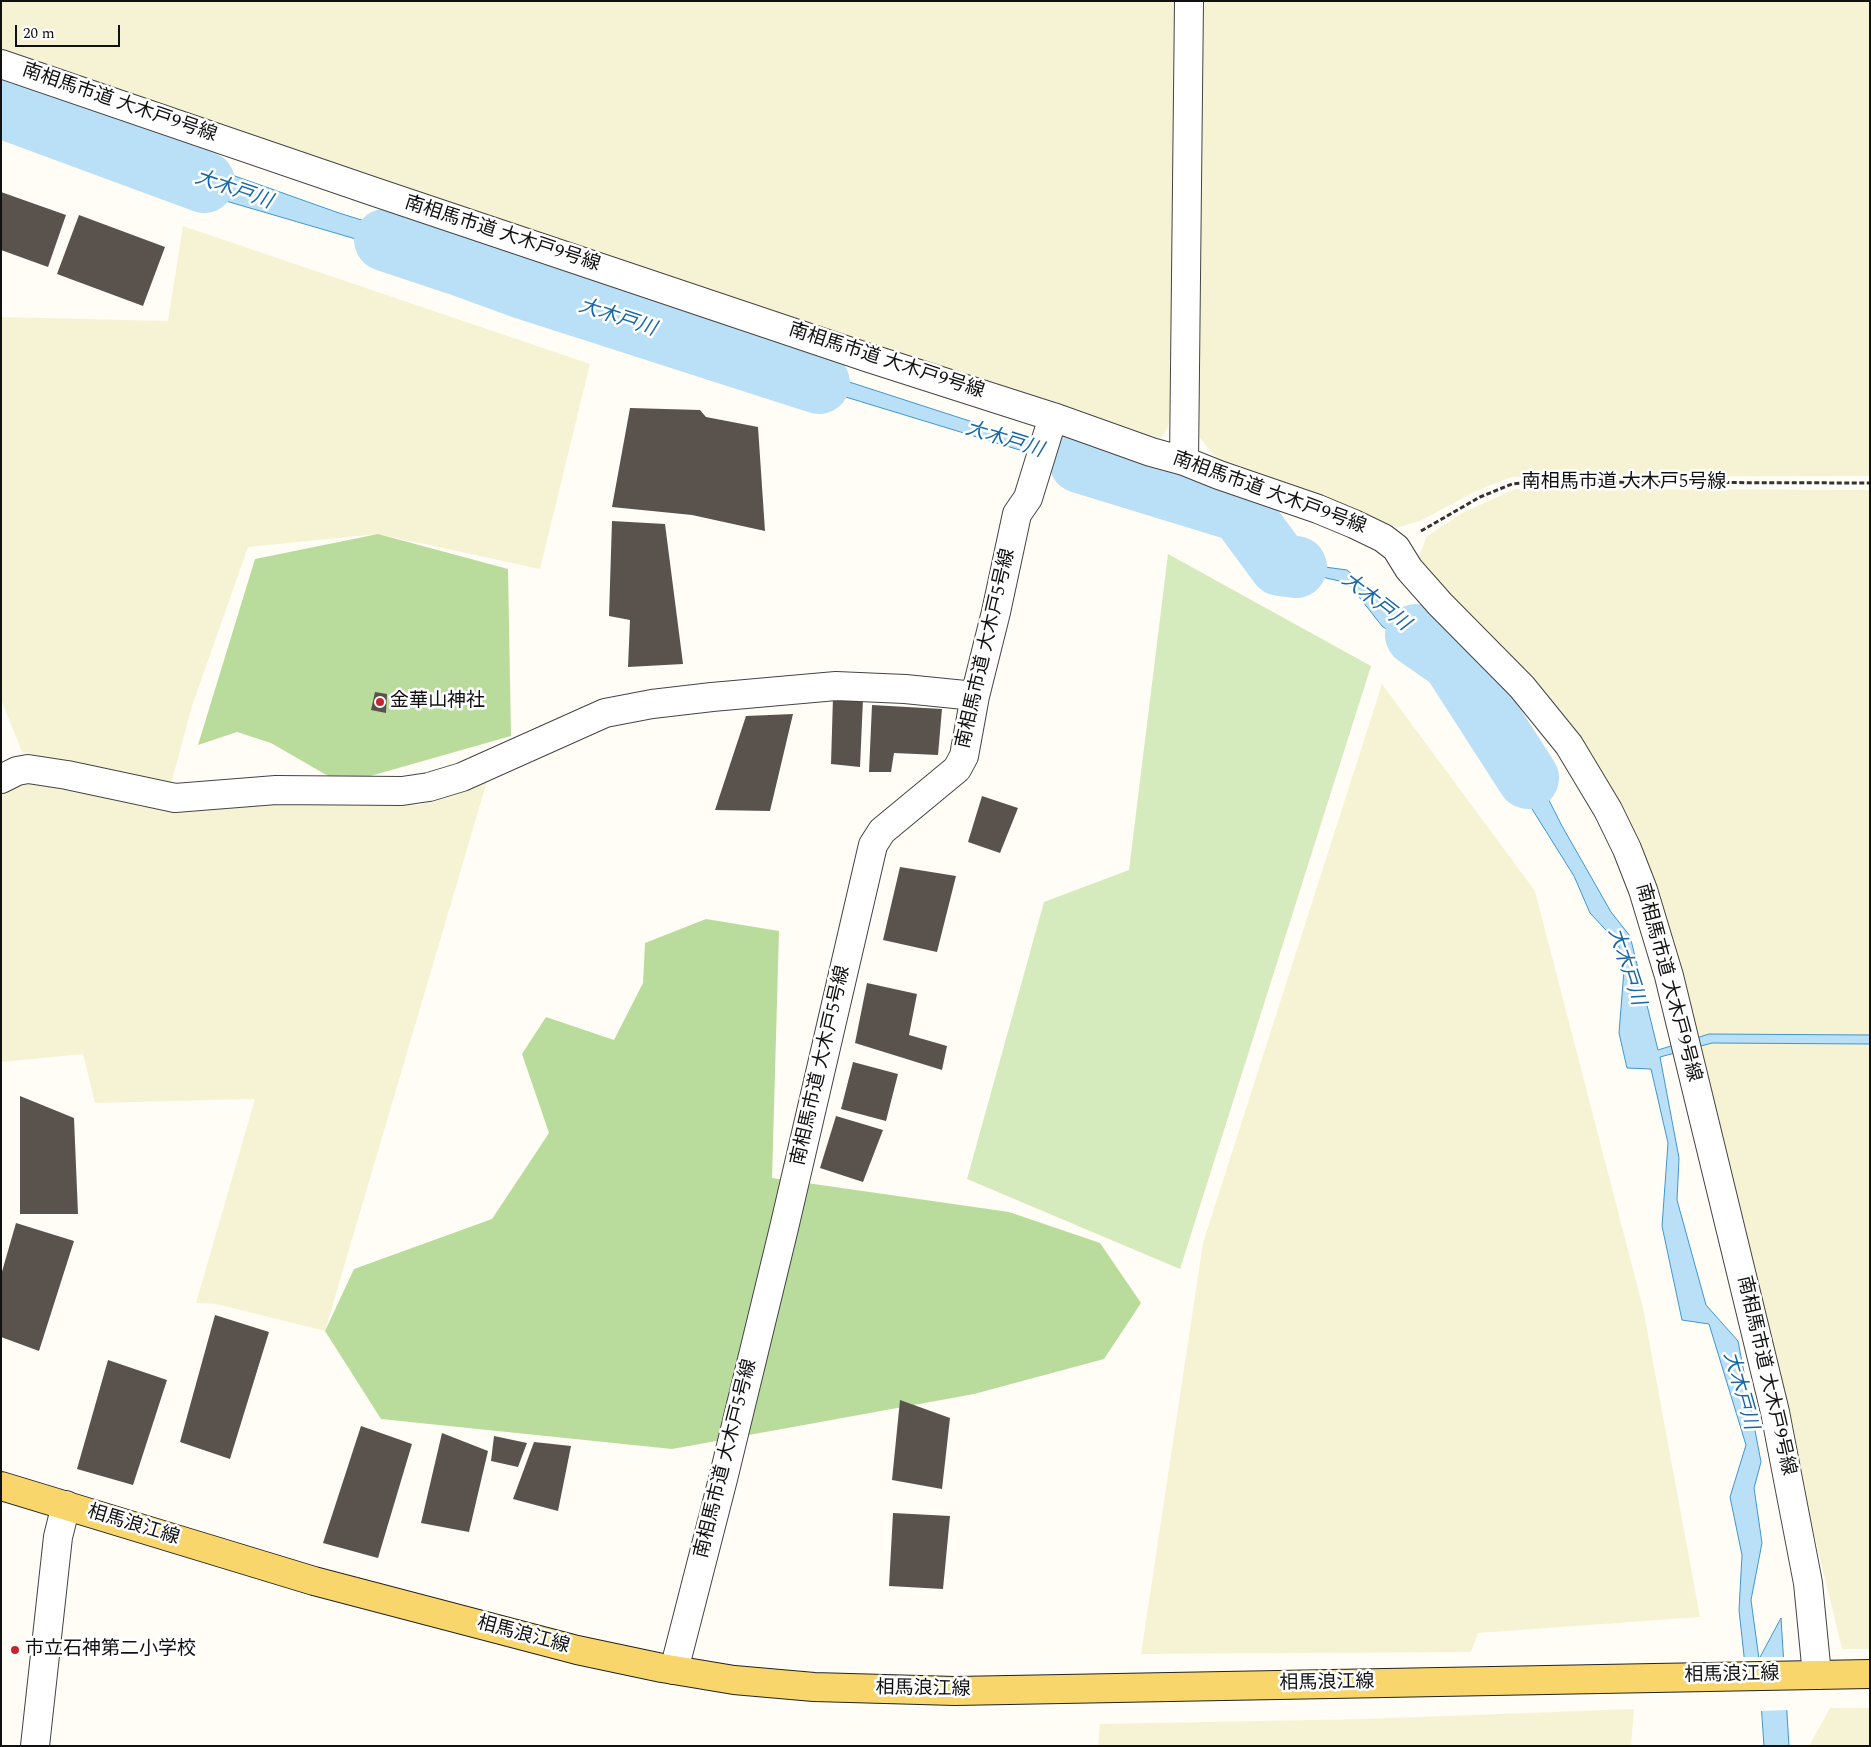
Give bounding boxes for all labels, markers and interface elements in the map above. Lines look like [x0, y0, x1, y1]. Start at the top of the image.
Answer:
scale bar [18, 15, 122, 47]
text: 20 m [23, 22, 55, 45]
street label: 南相馬市道 大木戸9号線 [19, 60, 219, 148]
water label: 大木戸川 [191, 167, 275, 215]
street label: 南相馬市道 大木戸9号線 [401, 193, 603, 277]
water label: 大木戸川 [575, 295, 659, 343]
street label: 南相馬市道 大木戸9号線 [785, 320, 987, 404]
water label: 大木戸川 [962, 418, 1046, 464]
street label: 南相馬市道 大木戸9号線 [1169, 448, 1369, 540]
street label: 南相馬市道 大木戸5号線 [1522, 472, 1726, 494]
street label: 南相馬市道 大木戸5号線 [953, 547, 1021, 751]
water label: 大木戸川 [1336, 569, 1414, 637]
place label: 金華山神社 [390, 691, 485, 713]
marker: 金華山神社 [374, 696, 386, 708]
street label: 南相馬市道 大木戸9号線 [1630, 881, 1704, 1085]
water label: 大木戸川 [1601, 925, 1649, 1009]
street label: 南相馬市道 大木戸5号線 [788, 964, 856, 1168]
street label: 南相馬市道 大木戸9号線 [1731, 1274, 1799, 1478]
water label: 大木戸川 [1716, 1349, 1762, 1433]
street label: 南相馬市道 大木戸5号線 [691, 1357, 763, 1561]
street label: 相馬浪江線 [84, 1501, 182, 1551]
street label: 相馬浪江線 [474, 1613, 572, 1659]
place label: 市立石神第二小学校 [25, 1639, 196, 1661]
marker: 市立石神第二小学校 [9, 1644, 21, 1656]
street label: 相馬浪江線 [1684, 1664, 1780, 1688]
street label: 相馬浪江線 [1279, 1672, 1375, 1696]
street label: 相馬浪江線 [875, 1678, 971, 1702]

